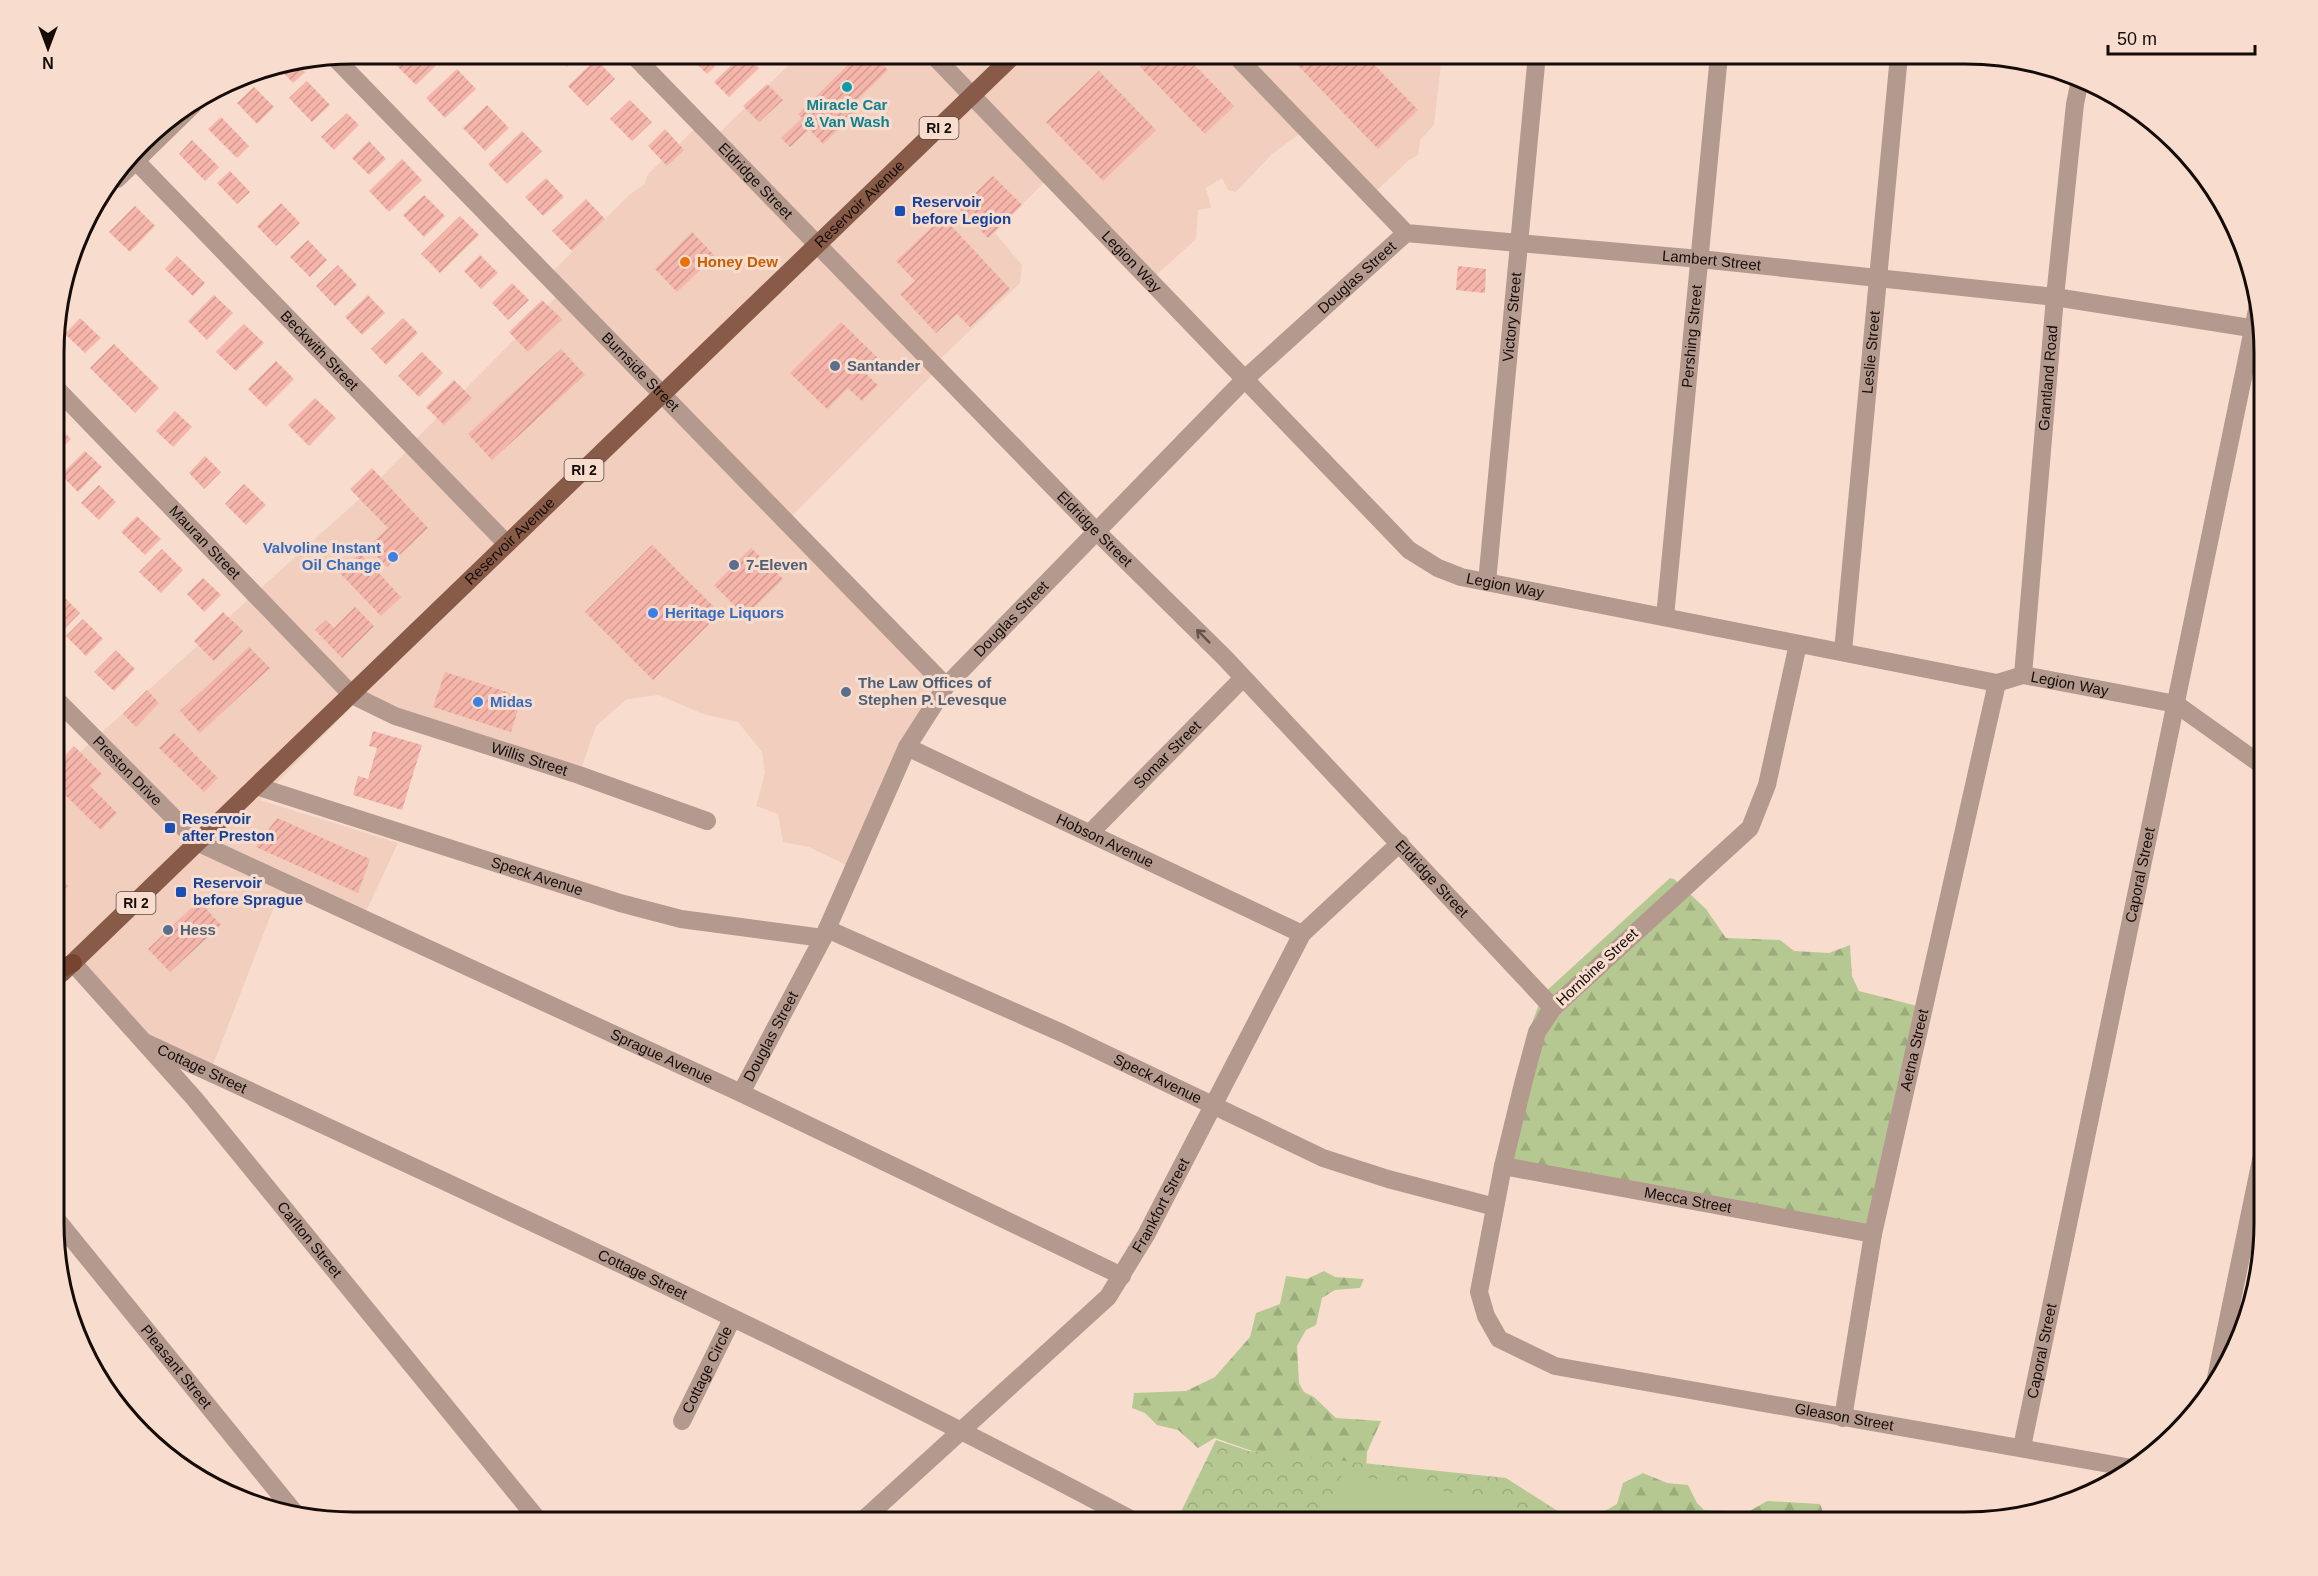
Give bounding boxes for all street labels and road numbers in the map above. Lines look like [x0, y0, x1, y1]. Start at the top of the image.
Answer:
road number: RI 2 [920, 117, 958, 139]
street label: Eldridge Street [715, 139, 797, 223]
street label: Reservoir Avenue [811, 156, 908, 251]
street label: Legion Way [1099, 227, 1166, 296]
street label: Douglas Street [1314, 237, 1400, 317]
street label: Lambert Street [1661, 247, 1763, 274]
street label: Victory Street [1499, 271, 1524, 363]
street label: Pershing Street [1678, 283, 1705, 389]
street label: Beckwith Street [277, 307, 363, 394]
street label: Leslie Street [1858, 309, 1883, 395]
street label: Grantland Road [2035, 325, 2061, 432]
street label: Burnside Street [599, 329, 684, 415]
road number: RI 2 [564, 459, 604, 481]
street label: Eldridge Street [1054, 487, 1137, 570]
street label: Reservoir Avenue [461, 494, 558, 588]
street label: Mauran Street [166, 502, 245, 583]
street label: Legion Way [1465, 569, 1546, 601]
street label: Douglas Street [970, 577, 1052, 660]
street label: Legion Way [2029, 668, 2110, 699]
street label: Somar Street [1130, 716, 1205, 792]
street label: Preston Drive [90, 732, 166, 809]
street label: Willis Street [489, 738, 571, 779]
street label: Hobson Avenue [1054, 810, 1157, 871]
street label: Caporal Street [2122, 825, 2158, 924]
street label: Eldridge Street [1392, 836, 1473, 921]
street label: Speck Avenue [489, 853, 585, 899]
road number: RI 2 [116, 892, 156, 914]
street label: Hornbine Street [1552, 924, 1641, 1009]
street label: Douglas Street [740, 988, 802, 1084]
street label: Aetna Street [1896, 1007, 1932, 1092]
street label: Sprague Avenue [608, 1025, 716, 1087]
street label: Cottage Street [155, 1040, 251, 1097]
street label: Speck Avenue [1111, 1050, 1205, 1107]
street label: Frankfort Street [1128, 1154, 1193, 1255]
street label: Mecca Street [1643, 1183, 1734, 1216]
street label: Carlton Street [274, 1198, 346, 1281]
street label: Cottage Street [595, 1246, 691, 1303]
street label: Caporal Street [2023, 1301, 2060, 1400]
street label: Pleasant Street [138, 1321, 216, 1412]
street label: Cottage Circle [678, 1323, 735, 1416]
street label: Gleason Street [1793, 1400, 1896, 1434]

